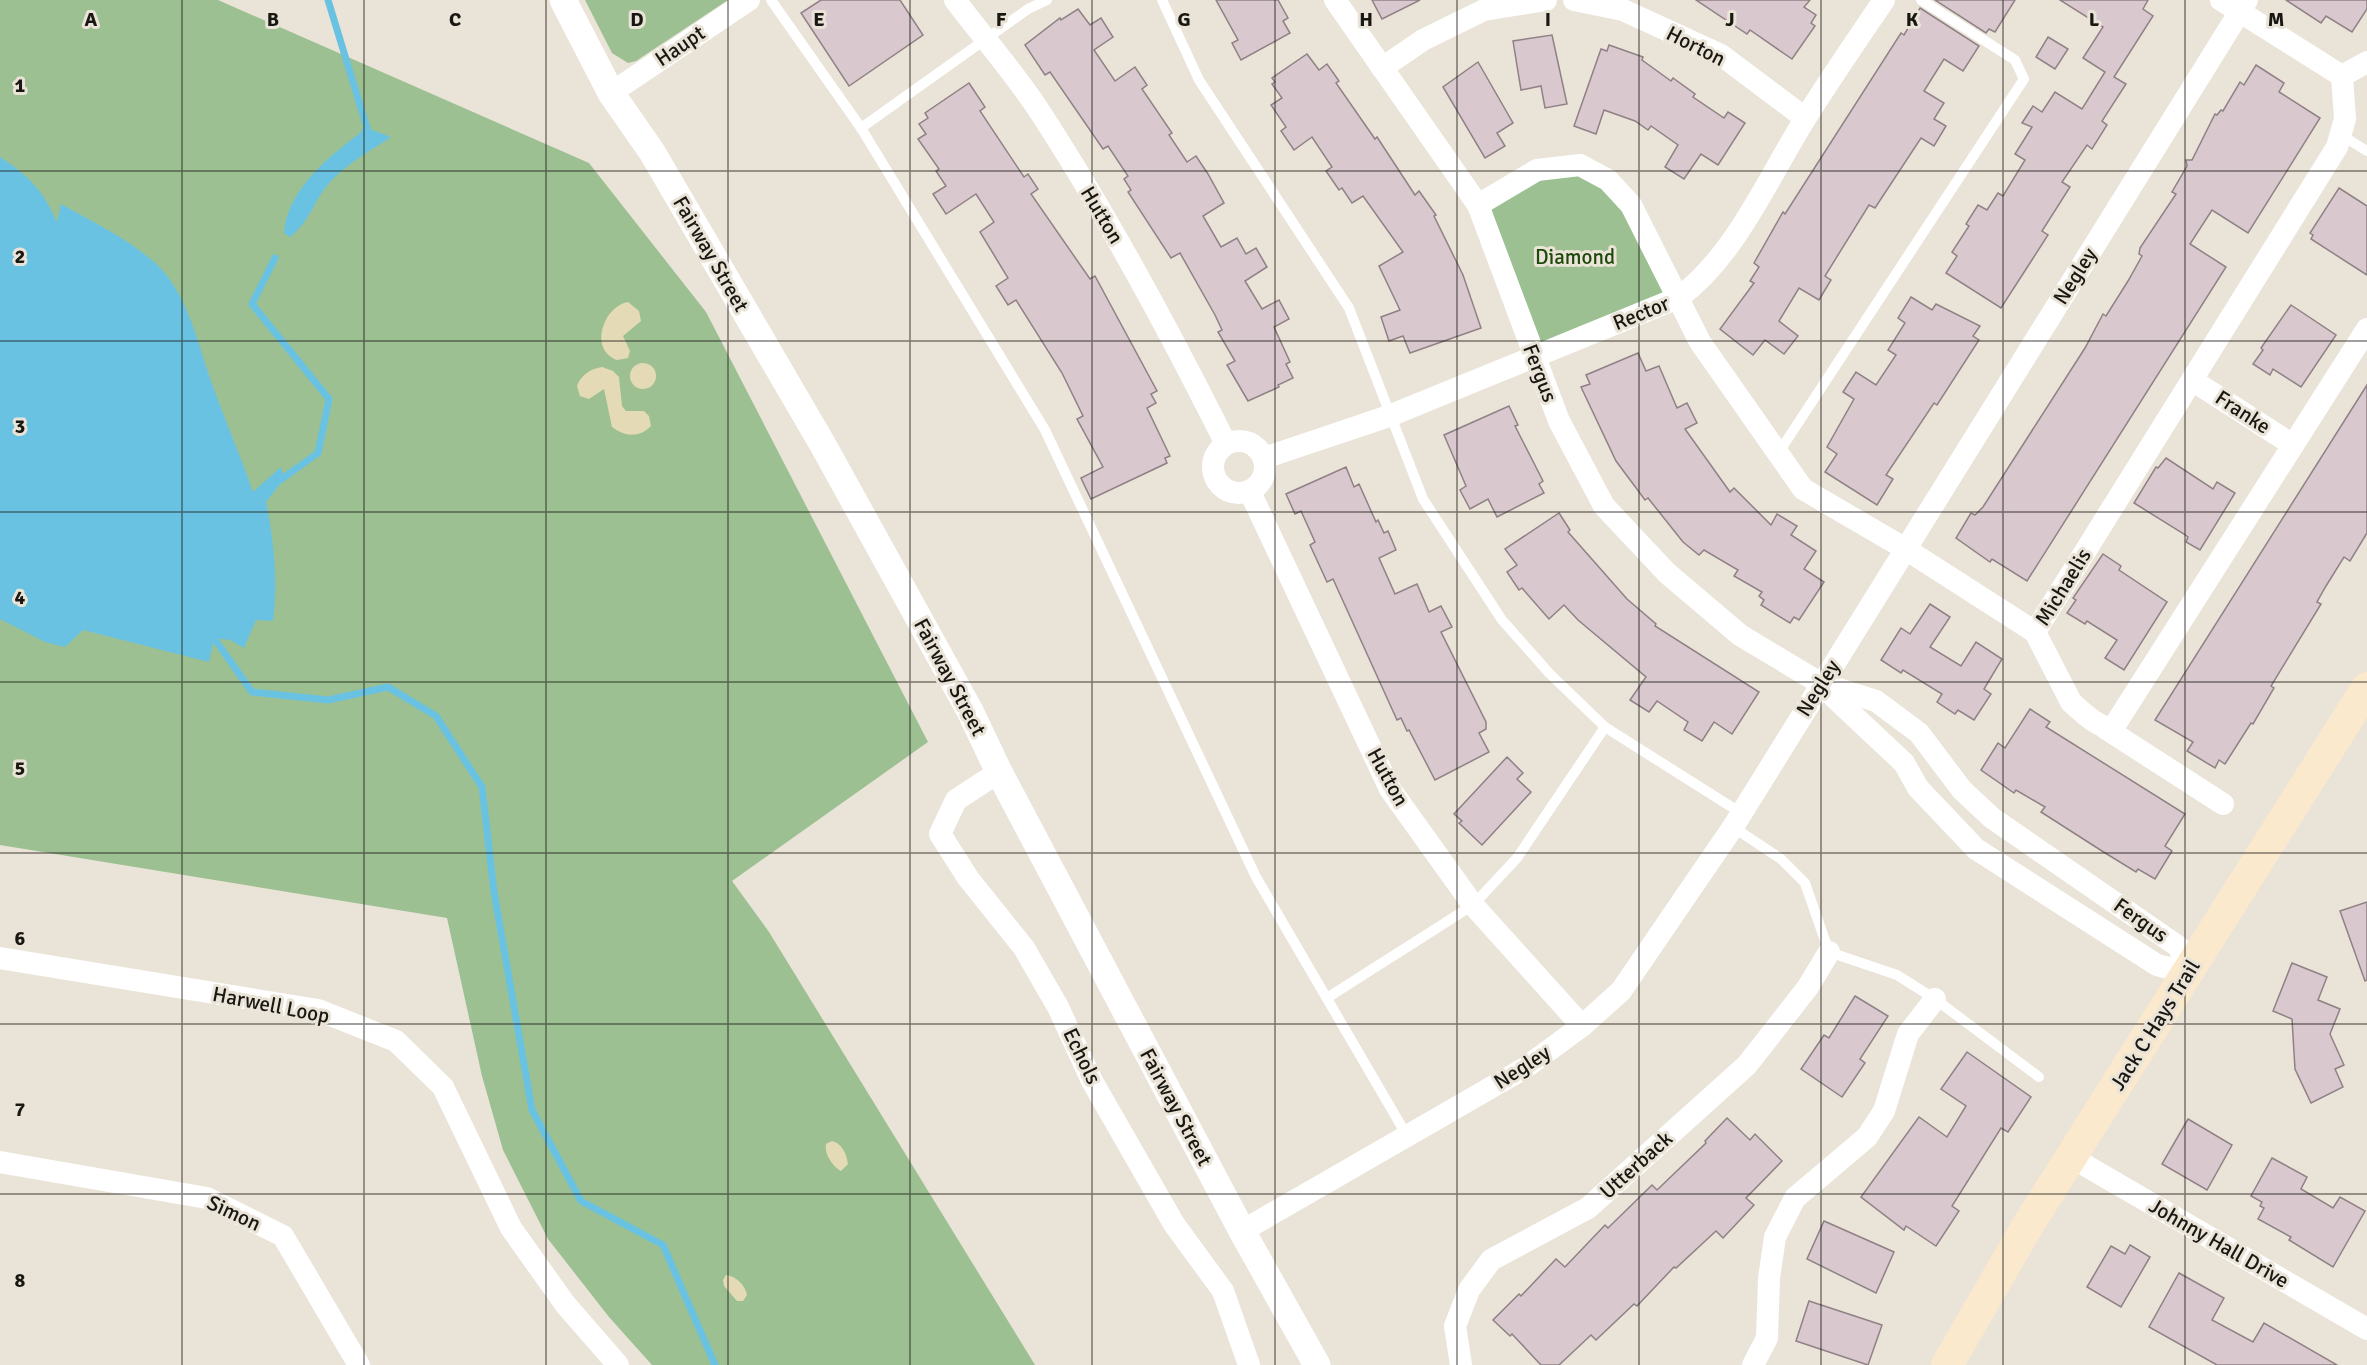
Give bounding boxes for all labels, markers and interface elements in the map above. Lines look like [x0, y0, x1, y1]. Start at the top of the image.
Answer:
text: A [85, 7, 98, 32]
text: B [267, 7, 279, 32]
text: C [449, 7, 461, 32]
text: D [630, 7, 644, 32]
text: E [813, 7, 825, 32]
text: F [996, 7, 1007, 32]
text: G [1177, 7, 1191, 32]
text: H [1359, 7, 1373, 32]
text: I [1545, 7, 1551, 32]
text: J [1725, 7, 1735, 32]
text: K [1906, 7, 1919, 32]
text: L [2089, 7, 2100, 32]
text: M [2268, 7, 2284, 32]
street label: Haupt [650, 20, 710, 72]
street label: Horton [1662, 20, 1730, 72]
text: 1 [15, 73, 26, 98]
street label: Hutton [1075, 181, 1129, 249]
street label: Fairway Street [667, 192, 755, 316]
street label: Negley [2048, 243, 2103, 309]
text: 2 [15, 244, 25, 269]
park label: Diamond [1535, 244, 1615, 270]
street label: Rector [1609, 290, 1673, 336]
street label: Fergus [1517, 340, 1563, 406]
street label: Franke [2210, 385, 2276, 439]
text: 3 [15, 414, 25, 439]
street label: Michaelis [2029, 544, 2097, 630]
text: 4 [15, 585, 26, 610]
street label: Fairway Street [908, 614, 992, 740]
street label: Negley [1791, 655, 1846, 721]
street label: Hutton [1361, 743, 1415, 811]
text: 5 [15, 756, 25, 781]
street label: Fergus [2109, 892, 2173, 948]
text: 6 [15, 926, 26, 951]
street label: Jack C Hays Trail [2104, 955, 2206, 1095]
street label: Harwell Loop [210, 981, 332, 1029]
street label: Echols [1057, 1024, 1107, 1088]
street label: Negley [1489, 1039, 1555, 1095]
street label: Fairway Street [1134, 1044, 1218, 1170]
text: 7 [15, 1097, 26, 1122]
street label: Utterback [1594, 1125, 1678, 1204]
street label: Simon [203, 1189, 265, 1237]
street label: Johnny Hall Drive [2144, 1192, 2294, 1294]
text: 8 [15, 1268, 26, 1293]

